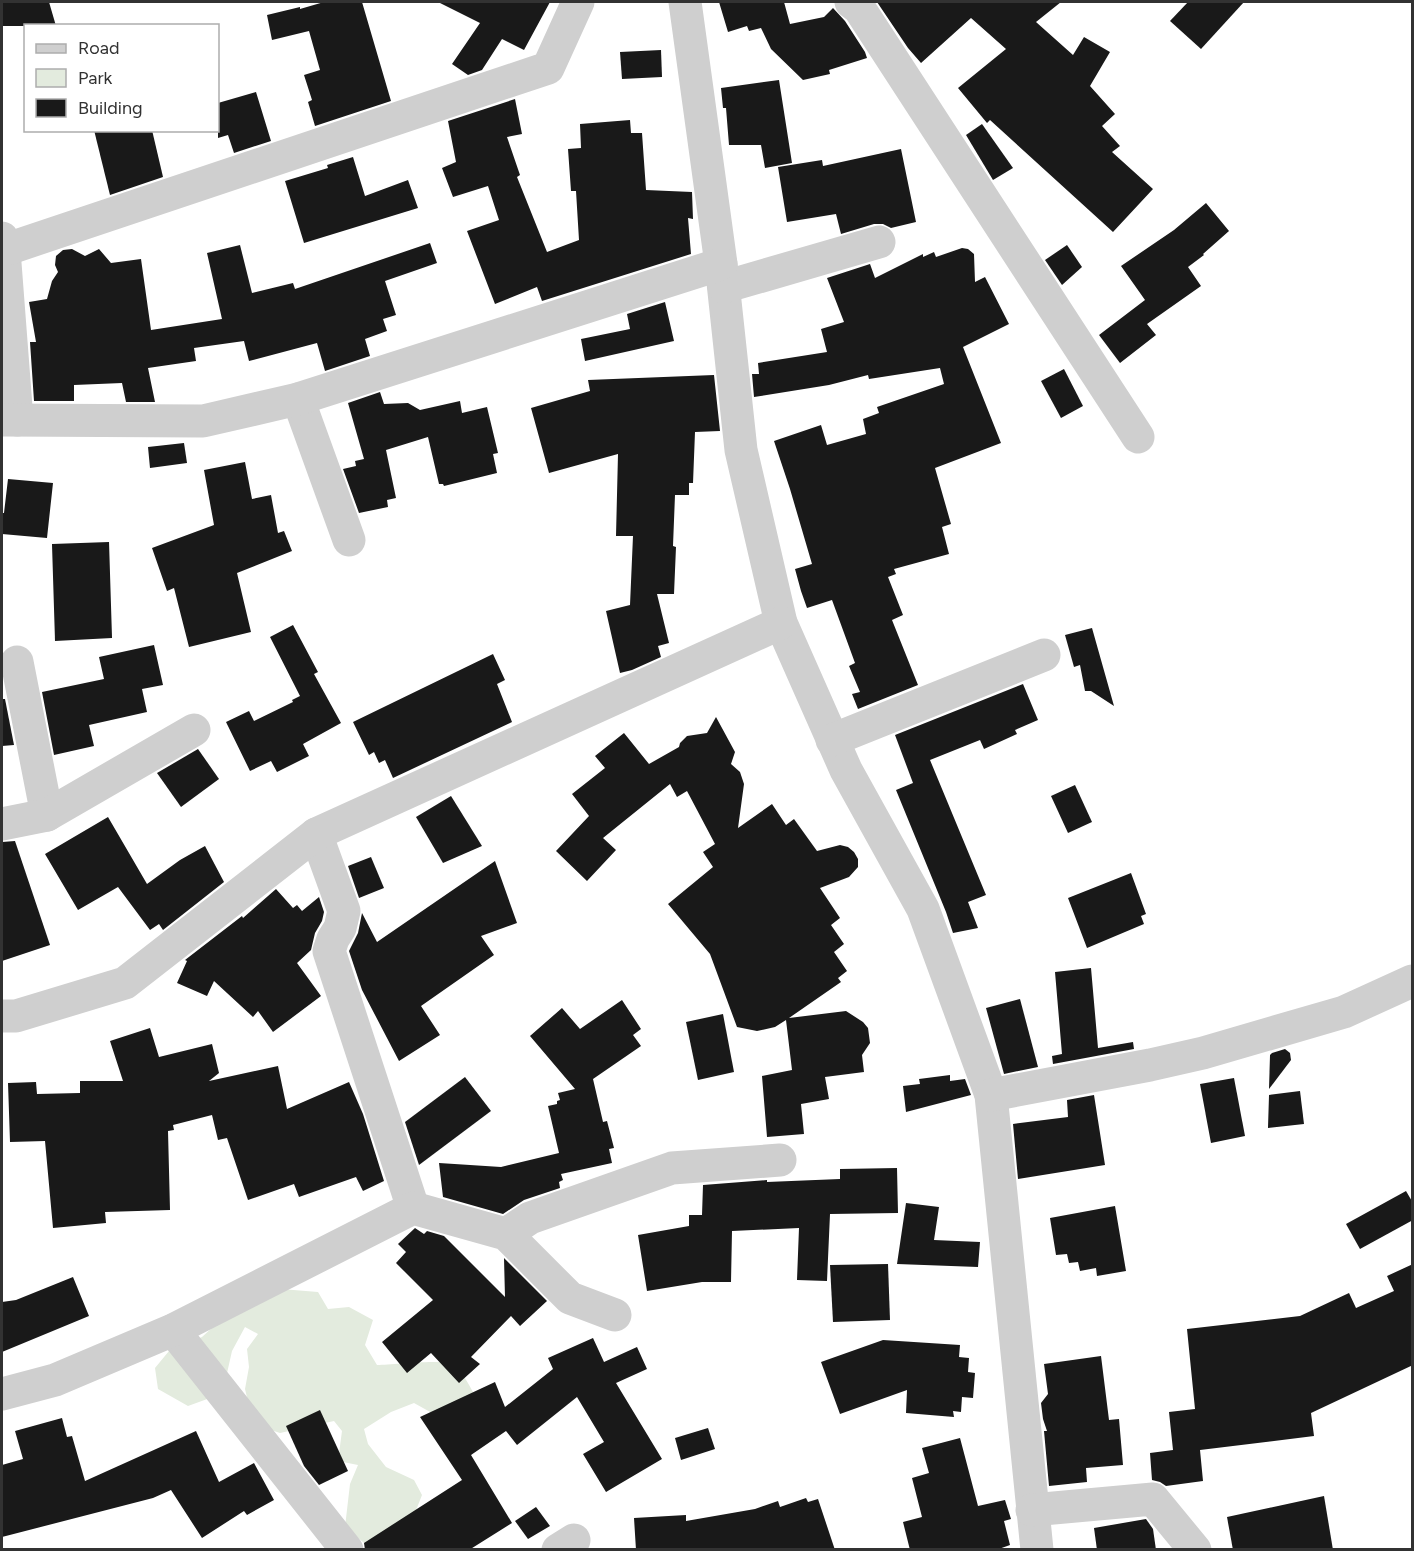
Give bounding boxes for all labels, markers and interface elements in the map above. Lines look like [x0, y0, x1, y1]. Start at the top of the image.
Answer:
legend [24, 24, 219, 132]
text: Road [78, 37, 119, 59]
text: Park [78, 67, 113, 89]
text: Building [78, 97, 143, 119]

